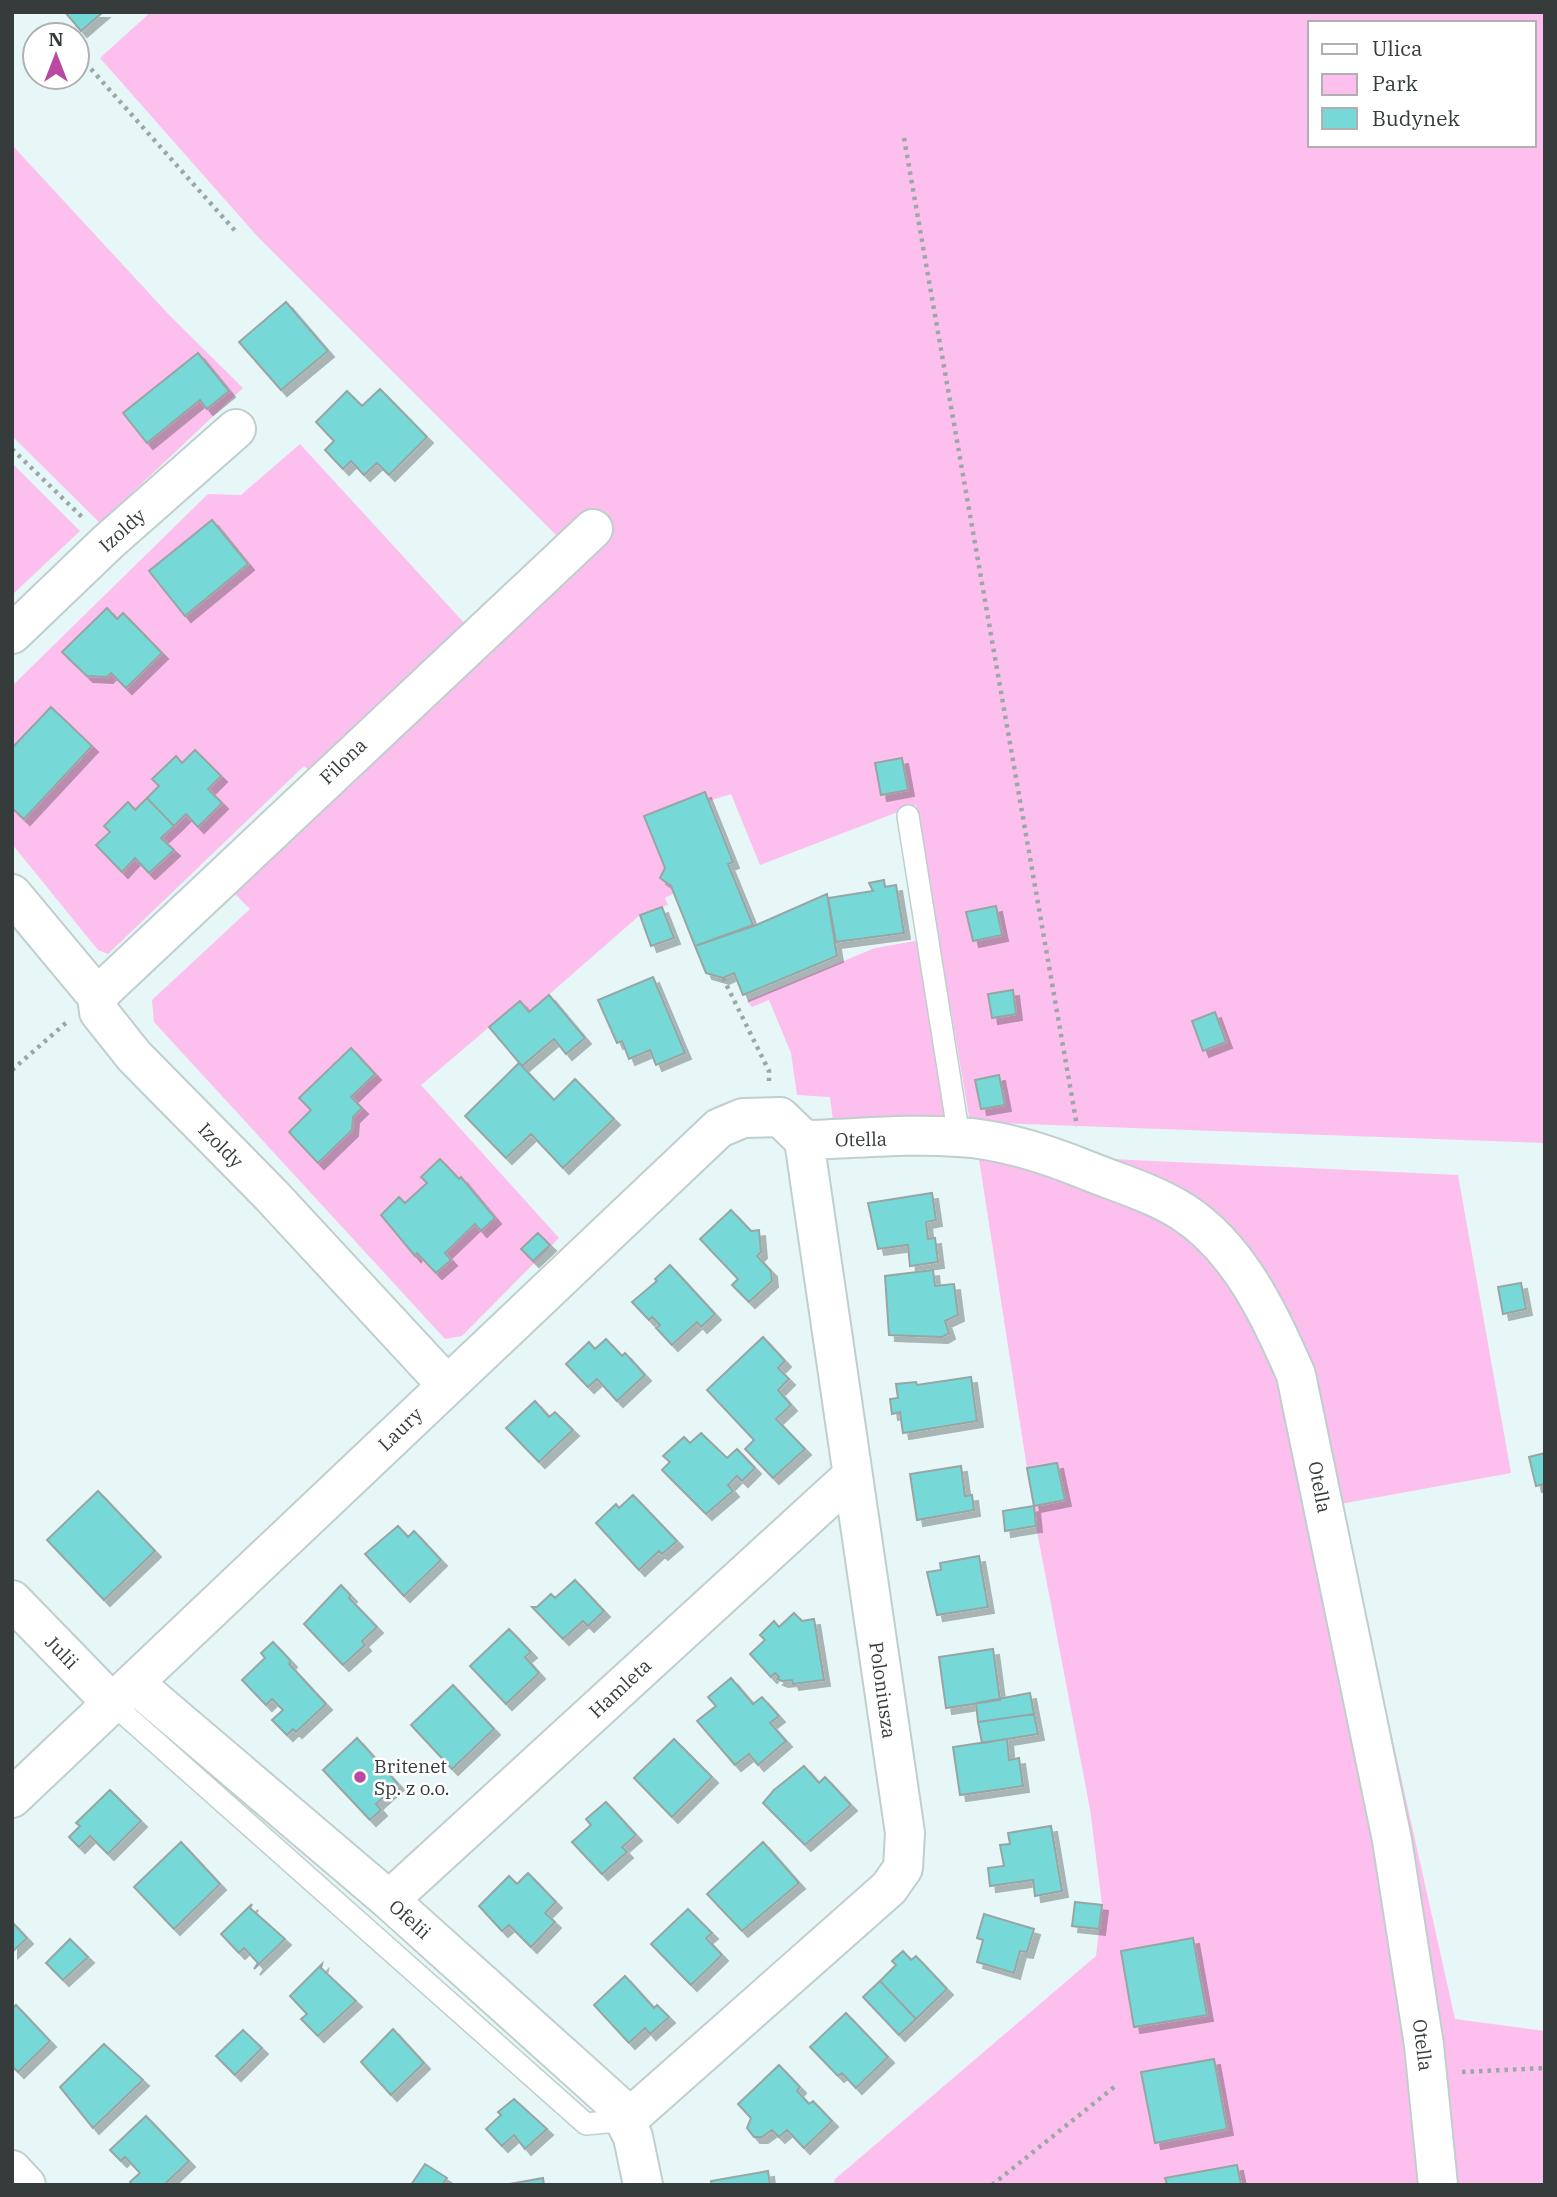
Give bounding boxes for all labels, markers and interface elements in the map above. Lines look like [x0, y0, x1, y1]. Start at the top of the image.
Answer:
north arrow [21, 21, 91, 91]
legend [1308, 21, 1536, 147]
text: N [48, 27, 64, 51]
text: Ulica [1372, 34, 1423, 62]
text: Park [1372, 69, 1419, 97]
text: Budynek [1372, 104, 1461, 132]
street label: Izoldy [94, 502, 151, 557]
street label: Filona [314, 733, 372, 789]
street label: Izoldy [193, 1117, 249, 1173]
street label: Otella [835, 1127, 887, 1151]
street label: Laury [373, 1402, 428, 1456]
street label: Otella [1303, 1459, 1337, 1515]
street label: Julii [40, 1630, 84, 1674]
street label: Poloniusza [864, 1640, 902, 1740]
street label: Hamleta [584, 1653, 656, 1723]
place label: Britenet Sp. z o.o. [374, 1754, 450, 1800]
marker: Britenet Sp. z o.o. [352, 1769, 368, 1785]
street label: Ofelii [384, 1894, 436, 1944]
street label: Otella [1408, 2018, 1438, 2072]

